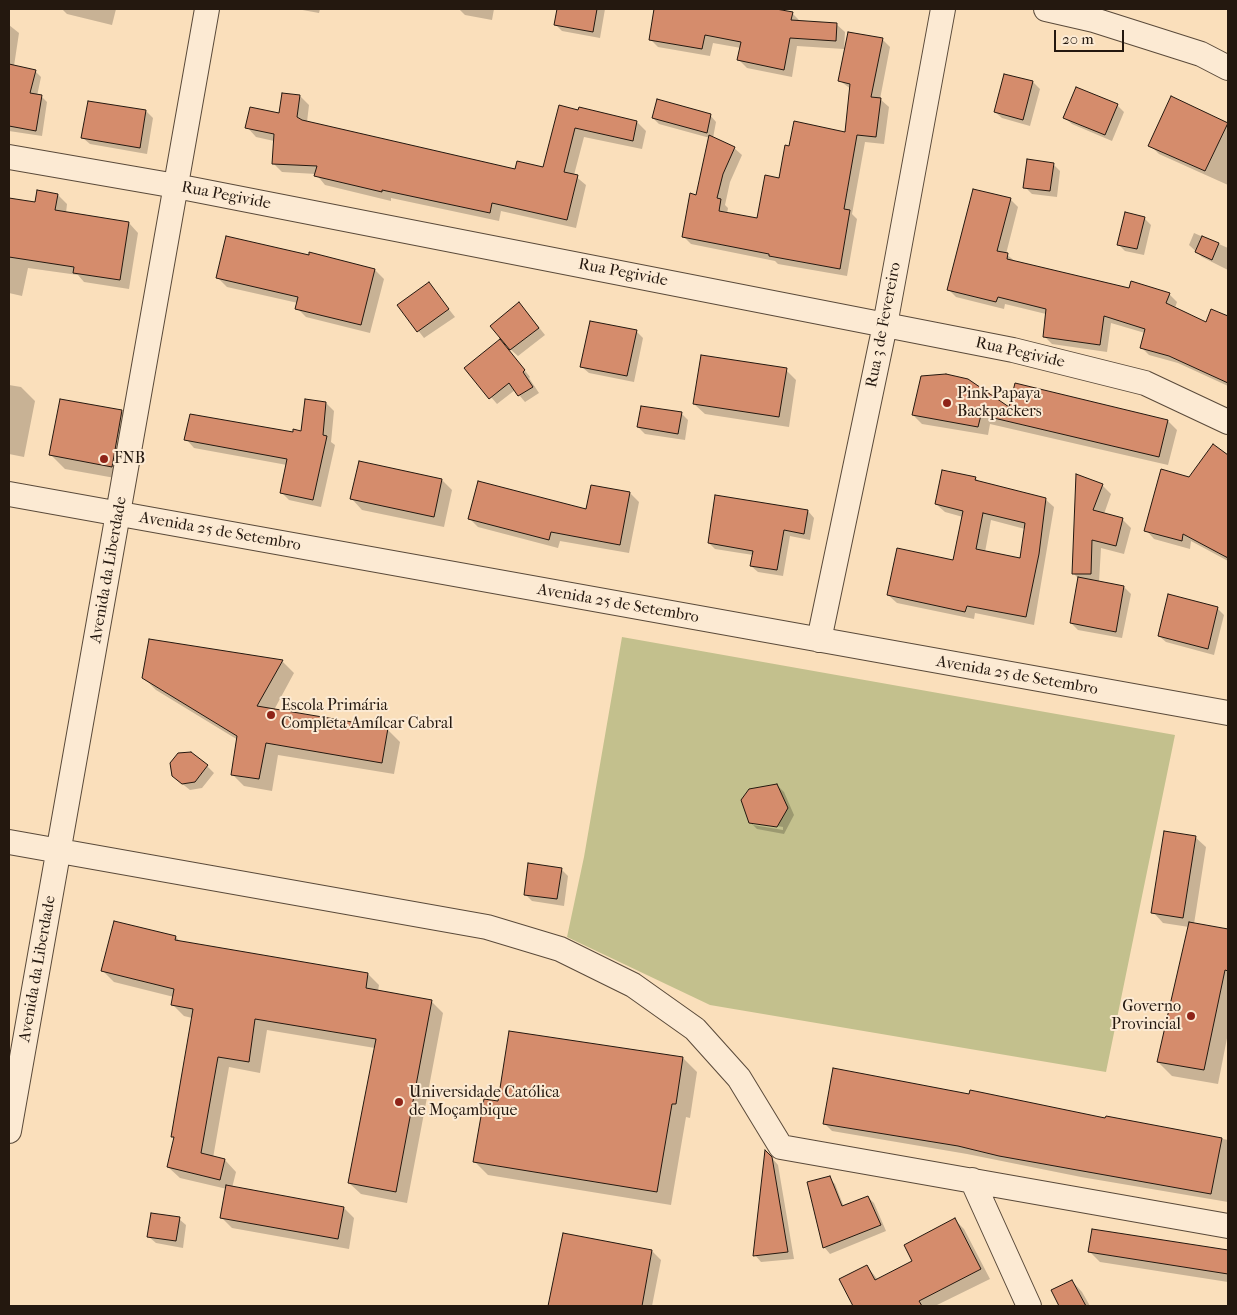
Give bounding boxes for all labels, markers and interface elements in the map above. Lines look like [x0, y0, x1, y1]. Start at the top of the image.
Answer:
scale bar [1057, 20, 1127, 52]
text: 20 m [1062, 30, 1094, 48]
street label: Rua Pegivide [180, 178, 272, 214]
street label: Rua Pegivide [577, 255, 669, 291]
street label: Rua 3 de Fevereiro [862, 261, 906, 389]
street label: Rua Pegivide [974, 333, 1066, 373]
place label: Pink Papaya Backpackers [957, 384, 1042, 422]
marker: Pink Papaya Backpackers [941, 397, 953, 409]
place label: FNB [114, 449, 145, 469]
marker: FNB [98, 453, 110, 465]
street label: Avenida da Liberdade [87, 495, 131, 645]
street label: Avenida 25 de Setembro [138, 508, 302, 556]
street label: Avenida 25 de Setembro [536, 580, 700, 628]
street label: Avenida 25 de Setembro [935, 652, 1099, 700]
place label: Escola Primária Completa Amílcar Cabral [281, 696, 453, 734]
marker: Escola Primária Completa Amílcar Cabral [265, 709, 277, 721]
street label: Avenida da Liberdade [16, 894, 60, 1044]
place label: Governo Provincial [1111, 997, 1181, 1035]
marker: Governo Provincial [1185, 1010, 1197, 1022]
place label: Universidade Católica de Moçambique [409, 1083, 560, 1121]
marker: Universidade Católica de Moçambique [393, 1096, 405, 1108]

